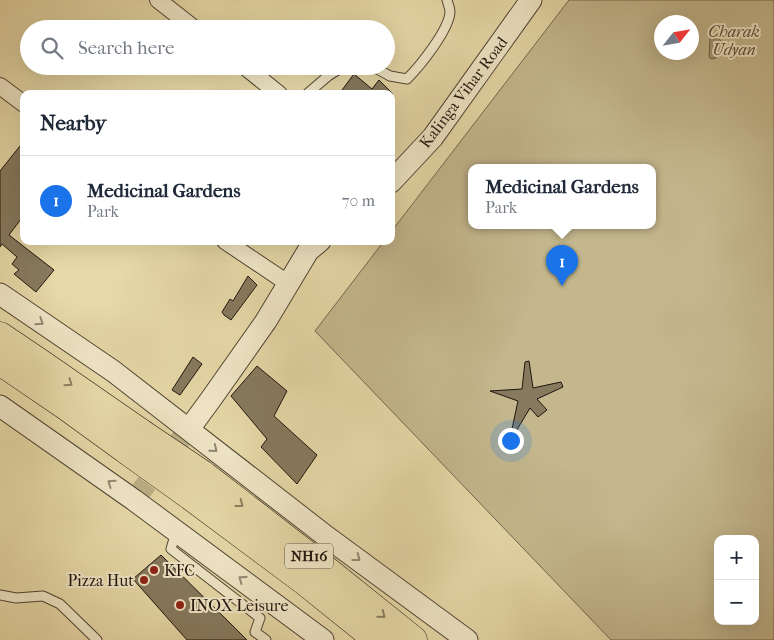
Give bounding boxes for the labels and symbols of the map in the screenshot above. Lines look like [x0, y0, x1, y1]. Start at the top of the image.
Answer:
north arrow [654, 15, 699, 60]
park label: Charak Udyan [708, 22, 760, 59]
street label: Kalinga Vihar Road [415, 33, 512, 152]
pin: 1 [546, 245, 578, 286]
one-way arrow [35, 316, 44, 325]
one-way arrow [64, 377, 73, 386]
your location [498, 428, 524, 454]
one-way arrow [208, 443, 217, 452]
one-way arrow [108, 481, 117, 489]
one-way arrow [234, 498, 244, 507]
road number: NH16 [285, 544, 333, 568]
one-way arrow [351, 552, 360, 562]
place label: KFC [164, 561, 195, 580]
marker: KFC [148, 564, 160, 576]
place label: Pizza Hut [67, 571, 134, 590]
marker: Pizza Hut [138, 574, 150, 586]
one-way arrow [238, 576, 248, 585]
place label: INOX Leisure [190, 596, 288, 615]
marker: INOX Leisure [174, 599, 186, 611]
one-way arrow [376, 609, 385, 617]

